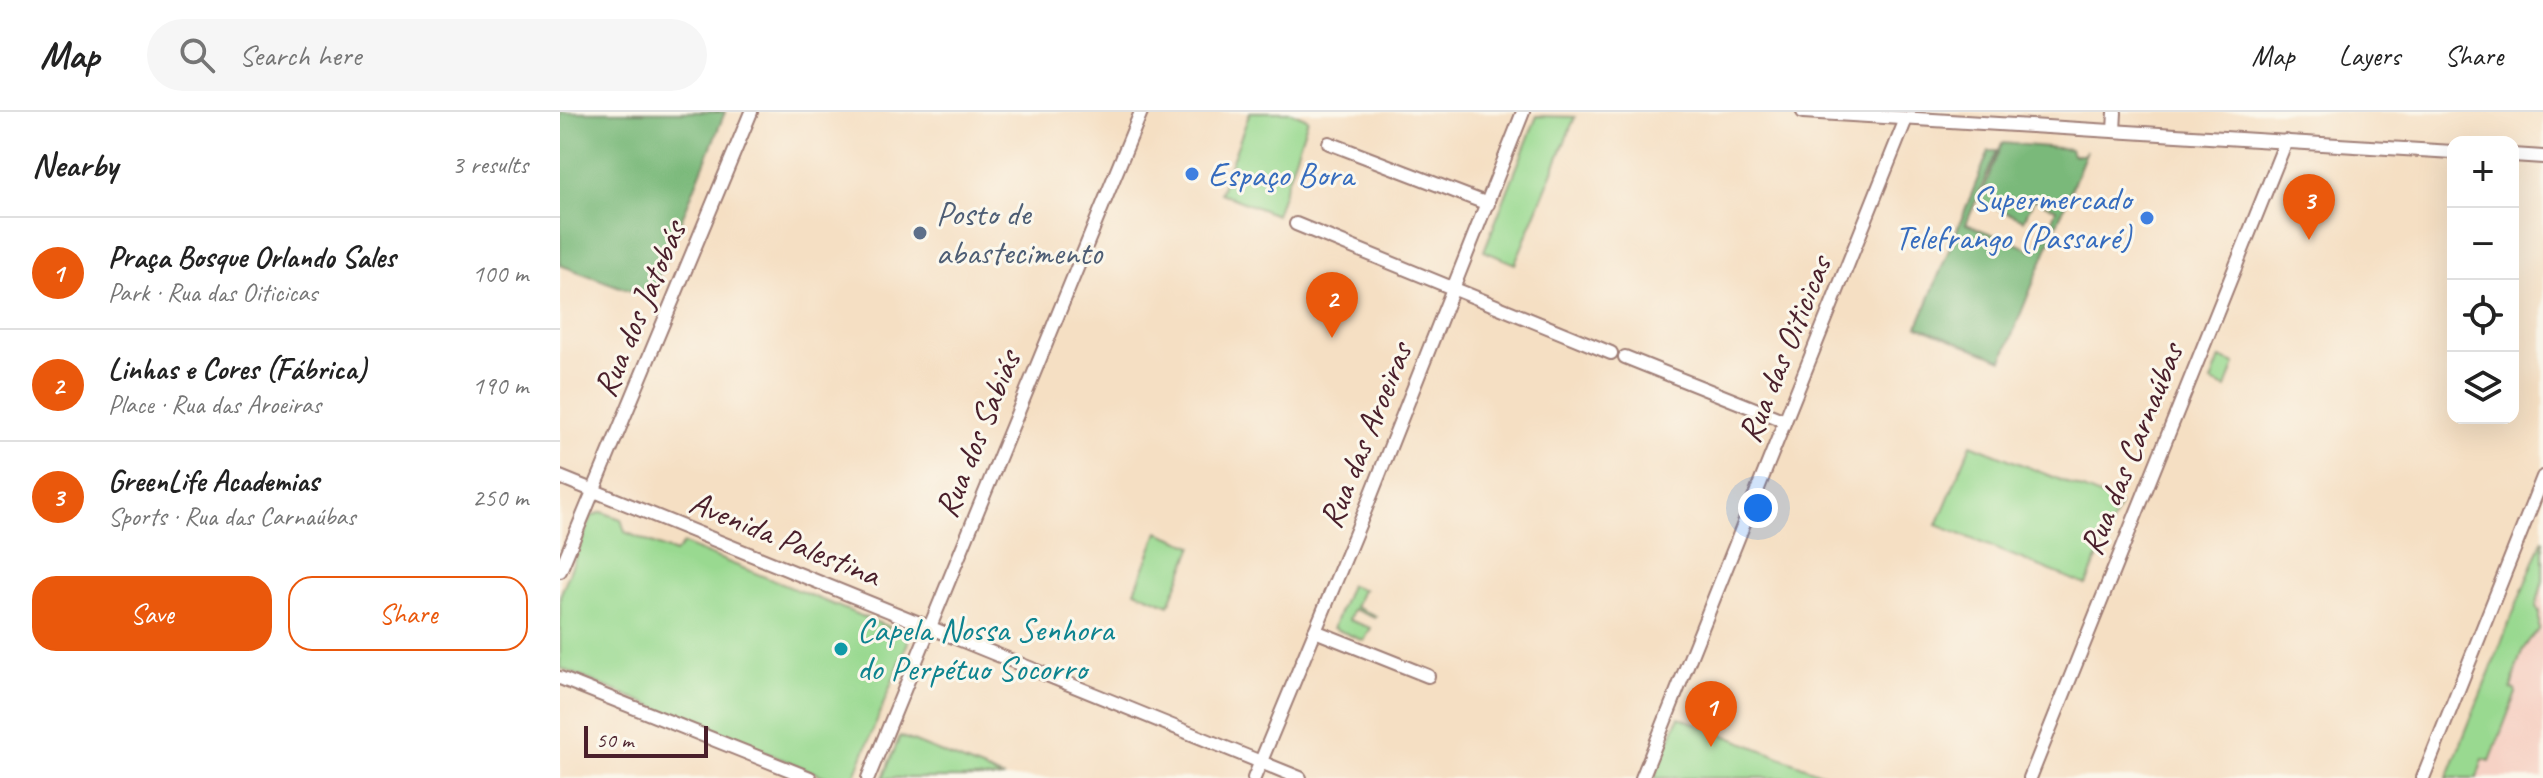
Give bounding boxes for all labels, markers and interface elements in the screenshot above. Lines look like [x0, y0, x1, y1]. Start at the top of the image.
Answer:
search box [147, 19, 707, 91]
text: Map [40, 32, 99, 79]
icon: search [175, 33, 219, 77]
text: Search here [239, 36, 361, 74]
text: Map [2252, 38, 2295, 73]
text: Layers [2339, 38, 2400, 73]
text: Share [2444, 38, 2503, 73]
map controls [2447, 136, 2519, 424]
button: + [2447, 136, 2519, 208]
text: Nearby [32, 143, 118, 186]
text: 3 results [452, 148, 528, 181]
place label: Espaço Bora [1208, 153, 1357, 196]
marker: Espaço Bora [1183, 165, 1201, 183]
pin: 3 [2283, 174, 2335, 240]
place label: Supermercado Telefrango (Passaré) [1895, 177, 2135, 259]
place label: Posto de abastecimento [936, 192, 1104, 274]
button: − [2447, 208, 2519, 280]
marker: Supermercado Telefrango (Passaré) [2138, 209, 2156, 227]
street label: Rua dos Jatobás [583, 212, 697, 403]
marker: Posto de abastecimento [911, 224, 929, 242]
text: Praça Bosque Orlando Sales [108, 238, 395, 276]
street label: Rua das Oiticicas [1727, 246, 1842, 448]
text: 1 [52, 257, 64, 290]
text: 100 m [472, 257, 528, 290]
pin: 2 [1306, 272, 1358, 338]
text: Park · Rua das Oiticicas [108, 276, 317, 309]
button: locate [2447, 280, 2519, 352]
street label: Rua das Aroeiras [1308, 334, 1423, 534]
street label: Rua das Carnaúbas [2069, 335, 2194, 561]
street label: Rua dos Sabiás [924, 341, 1031, 523]
text: Linhas e Cores (Fábrica) [108, 350, 366, 388]
button: layers [2447, 352, 2519, 424]
text: 2 [52, 369, 64, 402]
text: 190 m [472, 369, 528, 402]
text: Place · Rua das Aroeiras [108, 388, 321, 421]
text: GreenLife Academias [108, 462, 319, 500]
street label: Avenida Palestina [683, 480, 889, 597]
text: 3 [52, 481, 64, 514]
text: 250 m [472, 481, 528, 514]
your location [1738, 488, 1778, 528]
text: Sports · Rua das Carnaúbas [108, 500, 356, 533]
button: Save [32, 576, 272, 651]
button: Share [288, 576, 528, 651]
place label: Capela Nossa Senhora do Perpétuo Socorro [857, 608, 1116, 690]
marker: Capela Nossa Senhora do Perpétuo Socorro [832, 640, 850, 658]
pin: 1 [1685, 681, 1737, 747]
scale bar [584, 722, 708, 758]
text: 50 m [596, 726, 633, 754]

